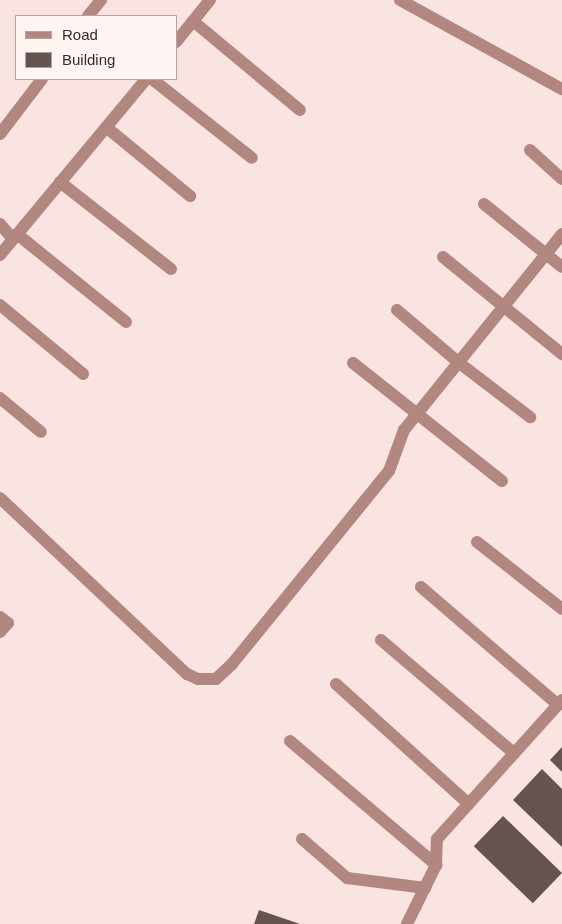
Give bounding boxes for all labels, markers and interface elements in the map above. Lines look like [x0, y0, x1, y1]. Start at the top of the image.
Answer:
legend [15, 15, 178, 80]
text: Road [62, 26, 98, 43]
text: Building [62, 51, 115, 68]

